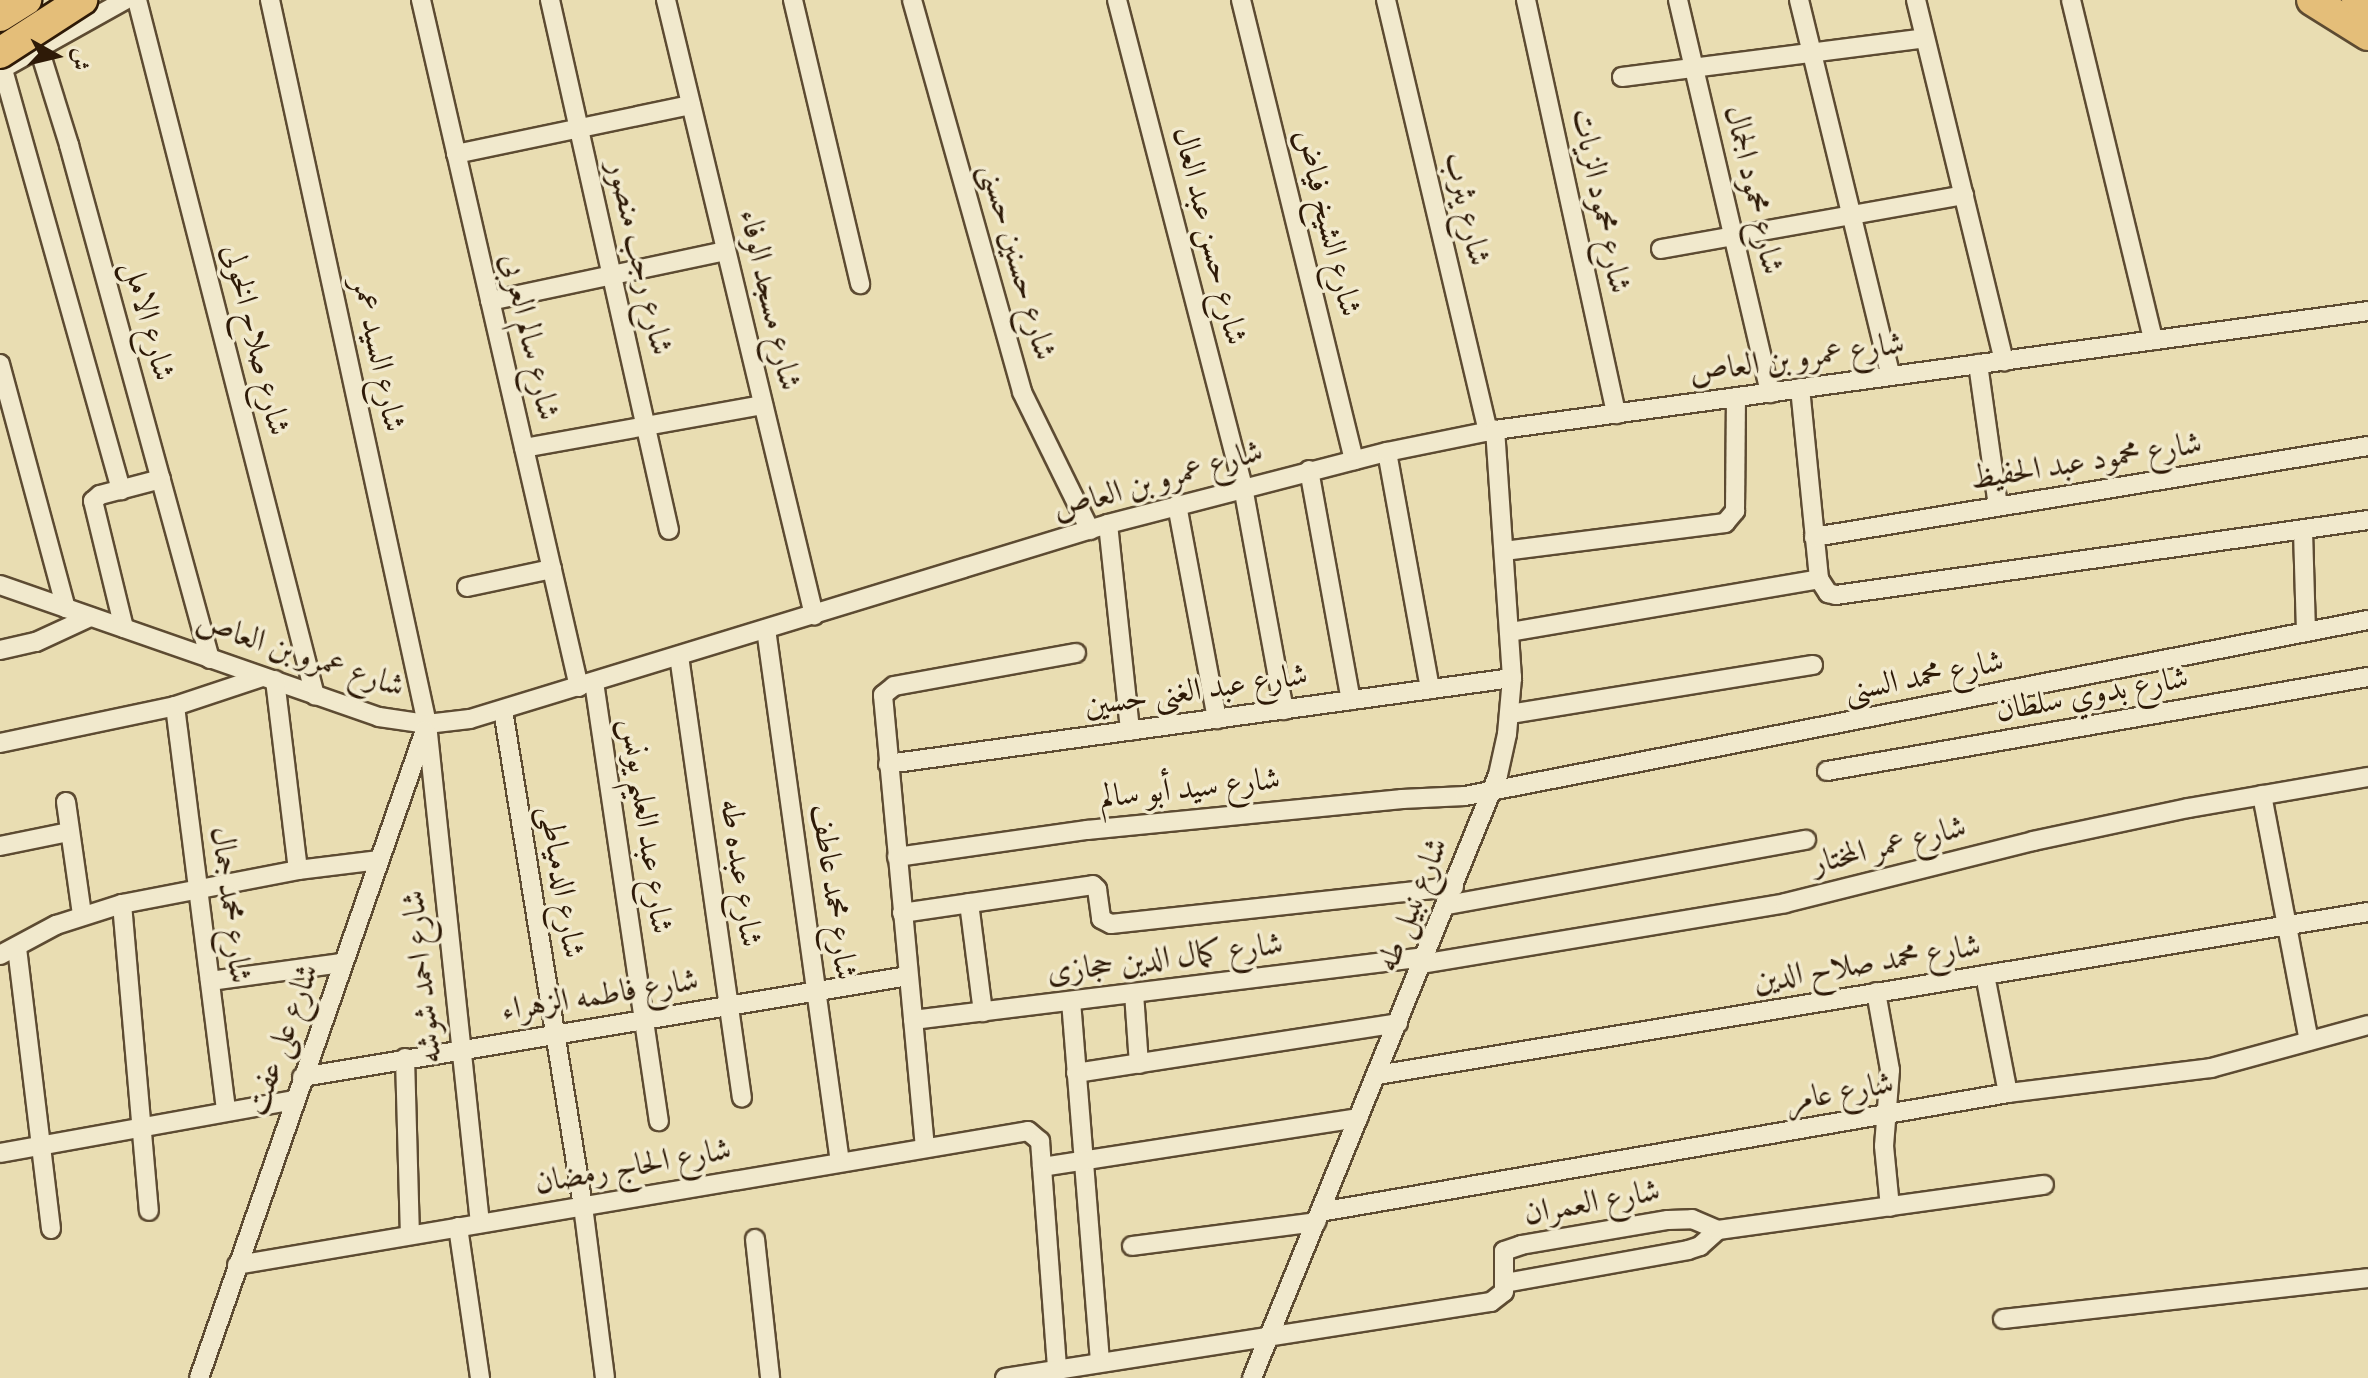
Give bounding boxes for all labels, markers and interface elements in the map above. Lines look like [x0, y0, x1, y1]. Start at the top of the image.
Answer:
north arrow [16, 16, 96, 96]
text: ش [65, 47, 95, 72]
street label: شارع محمود الجمال [1715, 102, 1791, 278]
street label: شارع محمود الزيات [1562, 105, 1638, 297]
street label: شارع حسن عبد العال [1163, 123, 1255, 349]
street label: شارع الشيخ فياض [1285, 125, 1369, 321]
street label: شارع يثرب [1434, 148, 1498, 270]
street label: شارع رجب منصور [598, 157, 680, 359]
street label: شارع حسنين حسنى [971, 159, 1063, 365]
street label: شارع مسجد الوفاء [730, 206, 808, 394]
street label: شارع صلاح الخولى [213, 240, 297, 440]
street label: شارع سالم العربى [491, 250, 567, 424]
street label: شارع الامل [114, 257, 182, 385]
street label: شارع السيد عمر [343, 274, 413, 436]
street label: شارع عمرو بن العاص [1687, 325, 1907, 393]
street label: شارع محمود عبد الحفيظ [1967, 425, 2205, 499]
street label: شارع عمرو بن العاص [1049, 433, 1267, 529]
street label: شارع عمرو بن العاص [191, 603, 409, 707]
street label: شارع محمد السنى [1841, 643, 2007, 711]
street label: شارع عبد الغنى حسين [1082, 656, 1310, 726]
street label: شارع بدوي سلطان [1993, 659, 2191, 731]
street label: شارع عبد العليم يونس [612, 716, 680, 936]
street label: شارع سيد أبو سالم [1098, 760, 1282, 818]
street label: شارع عبده طه [711, 796, 769, 950]
street label: شارع محمد عاطف [802, 801, 864, 983]
street label: شارع الدمياطى [530, 803, 592, 961]
street label: شارع عمر المختار [1808, 808, 1970, 884]
street label: شارع محمد جمال [201, 824, 259, 986]
street label: شارع نبيل طه [1369, 832, 1457, 978]
street label: شارع احمد شوشه [395, 888, 451, 1066]
street label: شارع كمال الدين حجازى [1045, 925, 1285, 993]
street label: شارع محمد صلاح الدين [1750, 927, 1984, 1001]
street label: شارع على عفت [238, 959, 328, 1121]
street label: شارع فاطمه الزهراء [499, 961, 701, 1031]
street label: شارع عامر [1783, 1065, 1897, 1121]
street label: شارع الحاج رمضان [532, 1131, 734, 1203]
street label: شارع العمران [1521, 1172, 1663, 1234]

